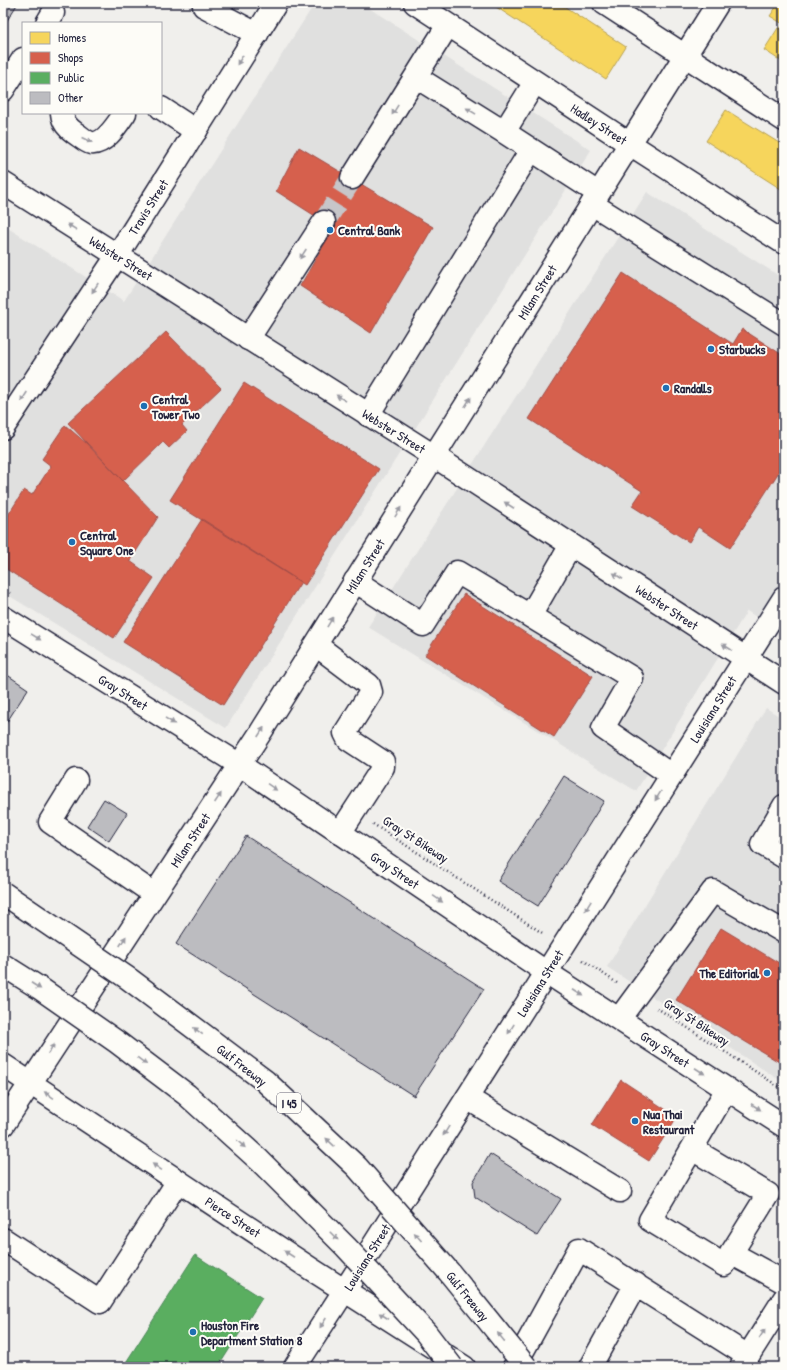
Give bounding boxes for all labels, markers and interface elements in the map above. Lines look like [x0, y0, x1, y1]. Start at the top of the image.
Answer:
legend [22, 22, 162, 114]
text: Homes [58, 29, 86, 46]
text: Shops [58, 49, 84, 66]
one-way arrow [237, 54, 244, 66]
text: Public [58, 69, 84, 86]
text: Other [58, 89, 84, 106]
street label: Hadley Street [567, 99, 631, 149]
one-way arrow [391, 105, 399, 115]
one-way arrow [466, 107, 476, 115]
one-way arrow [81, 137, 93, 143]
street label: Travis Street [124, 175, 172, 238]
place label: Central Bank [338, 221, 401, 239]
one-way arrow [67, 223, 77, 231]
marker: Central Bank [325, 225, 335, 235]
street label: Webster Street [86, 231, 157, 285]
one-way arrow [299, 248, 306, 260]
street label: Milam Street [513, 261, 561, 323]
one-way arrow [91, 283, 99, 293]
place label: Starbucks [719, 340, 766, 358]
marker: Starbucks [706, 344, 716, 354]
place label: Randalls [674, 379, 712, 397]
marker: Randalls [661, 383, 671, 393]
place label: Central Tower Two [151, 390, 201, 423]
one-way arrow [20, 392, 28, 402]
one-way arrow [335, 394, 347, 401]
one-way arrow [464, 397, 472, 407]
marker: Central Tower Two [139, 401, 149, 411]
street label: Webster Street [359, 404, 430, 458]
one-way arrow [504, 501, 515, 509]
one-way arrow [395, 506, 402, 518]
place label: Central Square One [80, 526, 135, 560]
street label: Milam Street [341, 535, 389, 597]
marker: Central Square One [67, 537, 77, 547]
one-way arrow [613, 572, 624, 580]
street label: Webster Street [632, 580, 702, 634]
one-way arrow [326, 616, 333, 628]
one-way arrow [30, 634, 42, 641]
one-way arrow [722, 643, 733, 650]
street label: Gray Street [95, 670, 152, 715]
street label: Louisiana Street [685, 672, 741, 746]
one-way arrow [164, 718, 176, 725]
one-way arrow [257, 727, 264, 738]
one-way arrow [267, 783, 277, 791]
one-way arrow [654, 791, 662, 801]
one-way arrow [214, 792, 222, 803]
street label: Milam Street [166, 809, 215, 871]
street label: Gray St Bikeway [380, 811, 453, 867]
street label: Gray Street [367, 847, 423, 893]
one-way arrow [432, 895, 444, 902]
one-way arrow [585, 900, 592, 912]
one-way arrow [119, 936, 127, 946]
street label: Louisiana Street [512, 946, 568, 1020]
place label: The Editorial [698, 964, 760, 982]
marker: The Editorial [762, 968, 772, 978]
one-way arrow [30, 982, 42, 989]
one-way arrow [574, 989, 584, 997]
street label: Gray St Bikeway [661, 994, 734, 1050]
one-way arrow [507, 1023, 514, 1035]
street label: Gray Street [637, 1026, 693, 1072]
one-way arrow [193, 1027, 203, 1035]
street label: Gulf Freeway [213, 1040, 271, 1091]
one-way arrow [48, 1044, 55, 1055]
one-way arrow [137, 1056, 147, 1064]
one-way arrow [694, 1068, 706, 1075]
one-way arrow [44, 1091, 54, 1099]
road number: I 45 [277, 1093, 301, 1113]
one-way arrow [750, 1104, 762, 1111]
place label: Nua Thai Restaurant [643, 1105, 695, 1138]
marker: Nua Thai Restaurant [630, 1116, 640, 1126]
one-way arrow [442, 1126, 450, 1136]
one-way arrow [324, 1137, 335, 1146]
one-way arrow [236, 1140, 246, 1149]
one-way arrow [152, 1163, 162, 1171]
street label: Pierce Street [202, 1192, 265, 1242]
street label: Louisiana Street [339, 1220, 395, 1294]
one-way arrow [329, 1231, 339, 1240]
one-way arrow [414, 1231, 423, 1242]
one-way arrow [284, 1250, 294, 1258]
street label: Gulf Freeway [442, 1267, 494, 1325]
one-way arrow [378, 1312, 390, 1319]
place label: Houston Fire Department Station 8 [201, 1316, 303, 1350]
one-way arrow [319, 1318, 327, 1329]
marker: Houston Fire Department Station 8 [188, 1327, 198, 1337]
one-way arrow [758, 1328, 765, 1340]
one-way arrow [497, 1331, 506, 1342]

